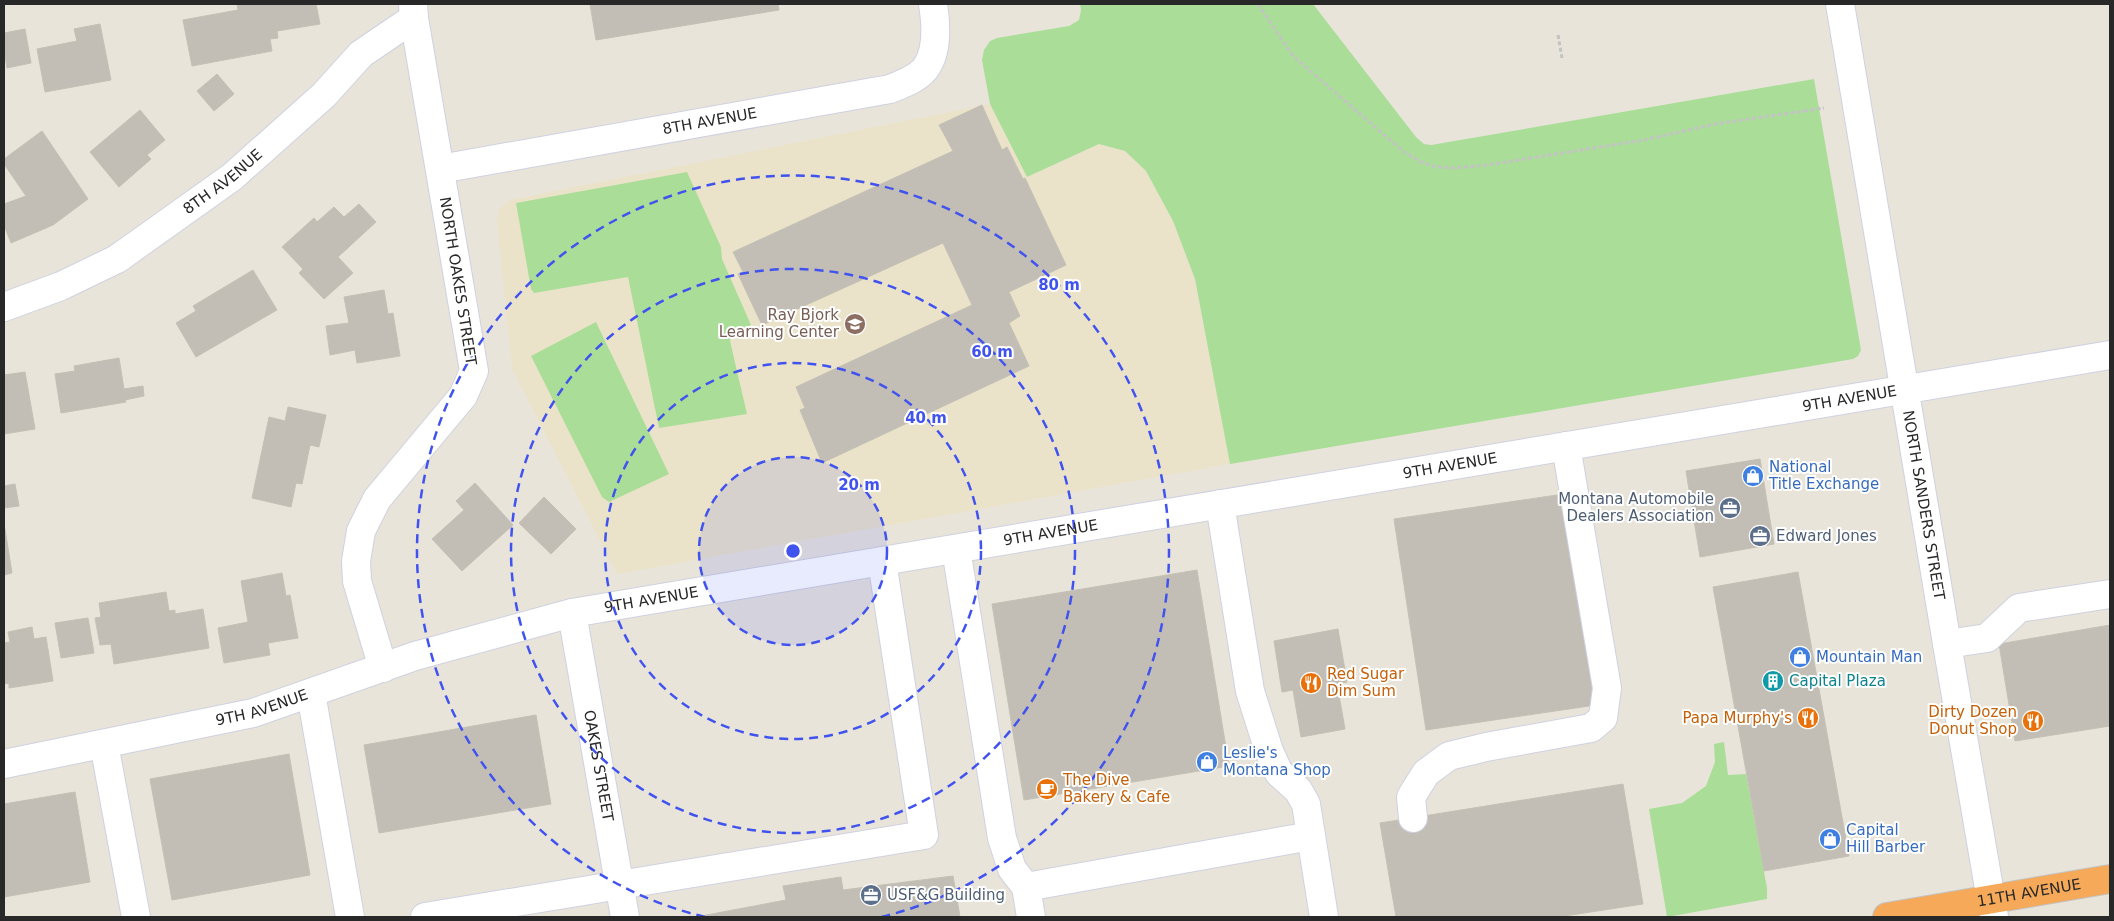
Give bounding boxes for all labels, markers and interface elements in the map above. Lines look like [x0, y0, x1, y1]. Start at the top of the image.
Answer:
street label: 8TH AVENUE [661, 104, 758, 138]
street label: 8TH AVENUE [180, 145, 266, 218]
street label: NORTH OAKES STREET [436, 196, 480, 367]
text: 80 m [1038, 276, 1080, 294]
place label: Ray Bjork Learning Center [719, 306, 840, 341]
school or university icon: Ray Bjork Learning Center [843, 312, 867, 336]
text: 60 m [971, 343, 1013, 361]
street label: 9TH AVENUE [1801, 382, 1898, 415]
text: 40 m [905, 409, 947, 427]
street label: NORTH SANDERS STREET [1899, 409, 1949, 602]
street label: 9TH AVENUE [1401, 449, 1499, 482]
place label: National Title Exchange [1768, 458, 1879, 493]
shop icon: National Title Exchange [1741, 464, 1765, 488]
text: 20 m [838, 476, 880, 494]
place label: Montana Automobile Dealers Association [1558, 490, 1714, 525]
office icon: Montana Automobile Dealers Association [1718, 496, 1742, 520]
street label: 9TH AVENUE [1002, 516, 1099, 549]
office icon: Edward Jones [1748, 524, 1772, 548]
place label: Edward Jones [1776, 527, 1877, 545]
centre of rings [784, 542, 802, 560]
street label: 9TH AVENUE [603, 583, 700, 616]
shop icon: Mountain Man [1788, 645, 1812, 669]
place label: Mountain Man [1816, 648, 1922, 666]
place label: Red Sugar Dim Sum [1327, 665, 1405, 700]
building icon: Capital Plaza [1761, 669, 1785, 693]
restaurant icon: Red Sugar Dim Sum [1299, 671, 1323, 695]
place label: Capital Plaza [1789, 672, 1886, 690]
street label: 9TH AVENUE [214, 685, 310, 729]
place label: Dirty Dozen Donut Shop [1928, 703, 2017, 738]
restaurant icon: Papa Murphy's [1796, 706, 1820, 730]
street label: OAKES STREET [580, 709, 617, 824]
place label: Papa Murphy's [1682, 709, 1792, 727]
restaurant icon: Dirty Dozen Donut Shop [2021, 709, 2045, 733]
place label: Leslie's Montana Shop [1223, 744, 1331, 779]
shop icon: Leslie's Montana Shop [1195, 750, 1219, 774]
place label: The Dive Bakery & Cafe [1062, 771, 1170, 806]
cafe icon: The Dive Bakery & Cafe [1035, 777, 1059, 801]
place label: Capital Hill Barber [1846, 821, 1926, 856]
shop icon: Capital Hill Barber [1818, 827, 1842, 851]
street label: 11TH AVENUE [1976, 875, 2082, 911]
office icon: USF&G Building [859, 883, 883, 907]
place label: USF&G Building [887, 886, 1005, 904]

